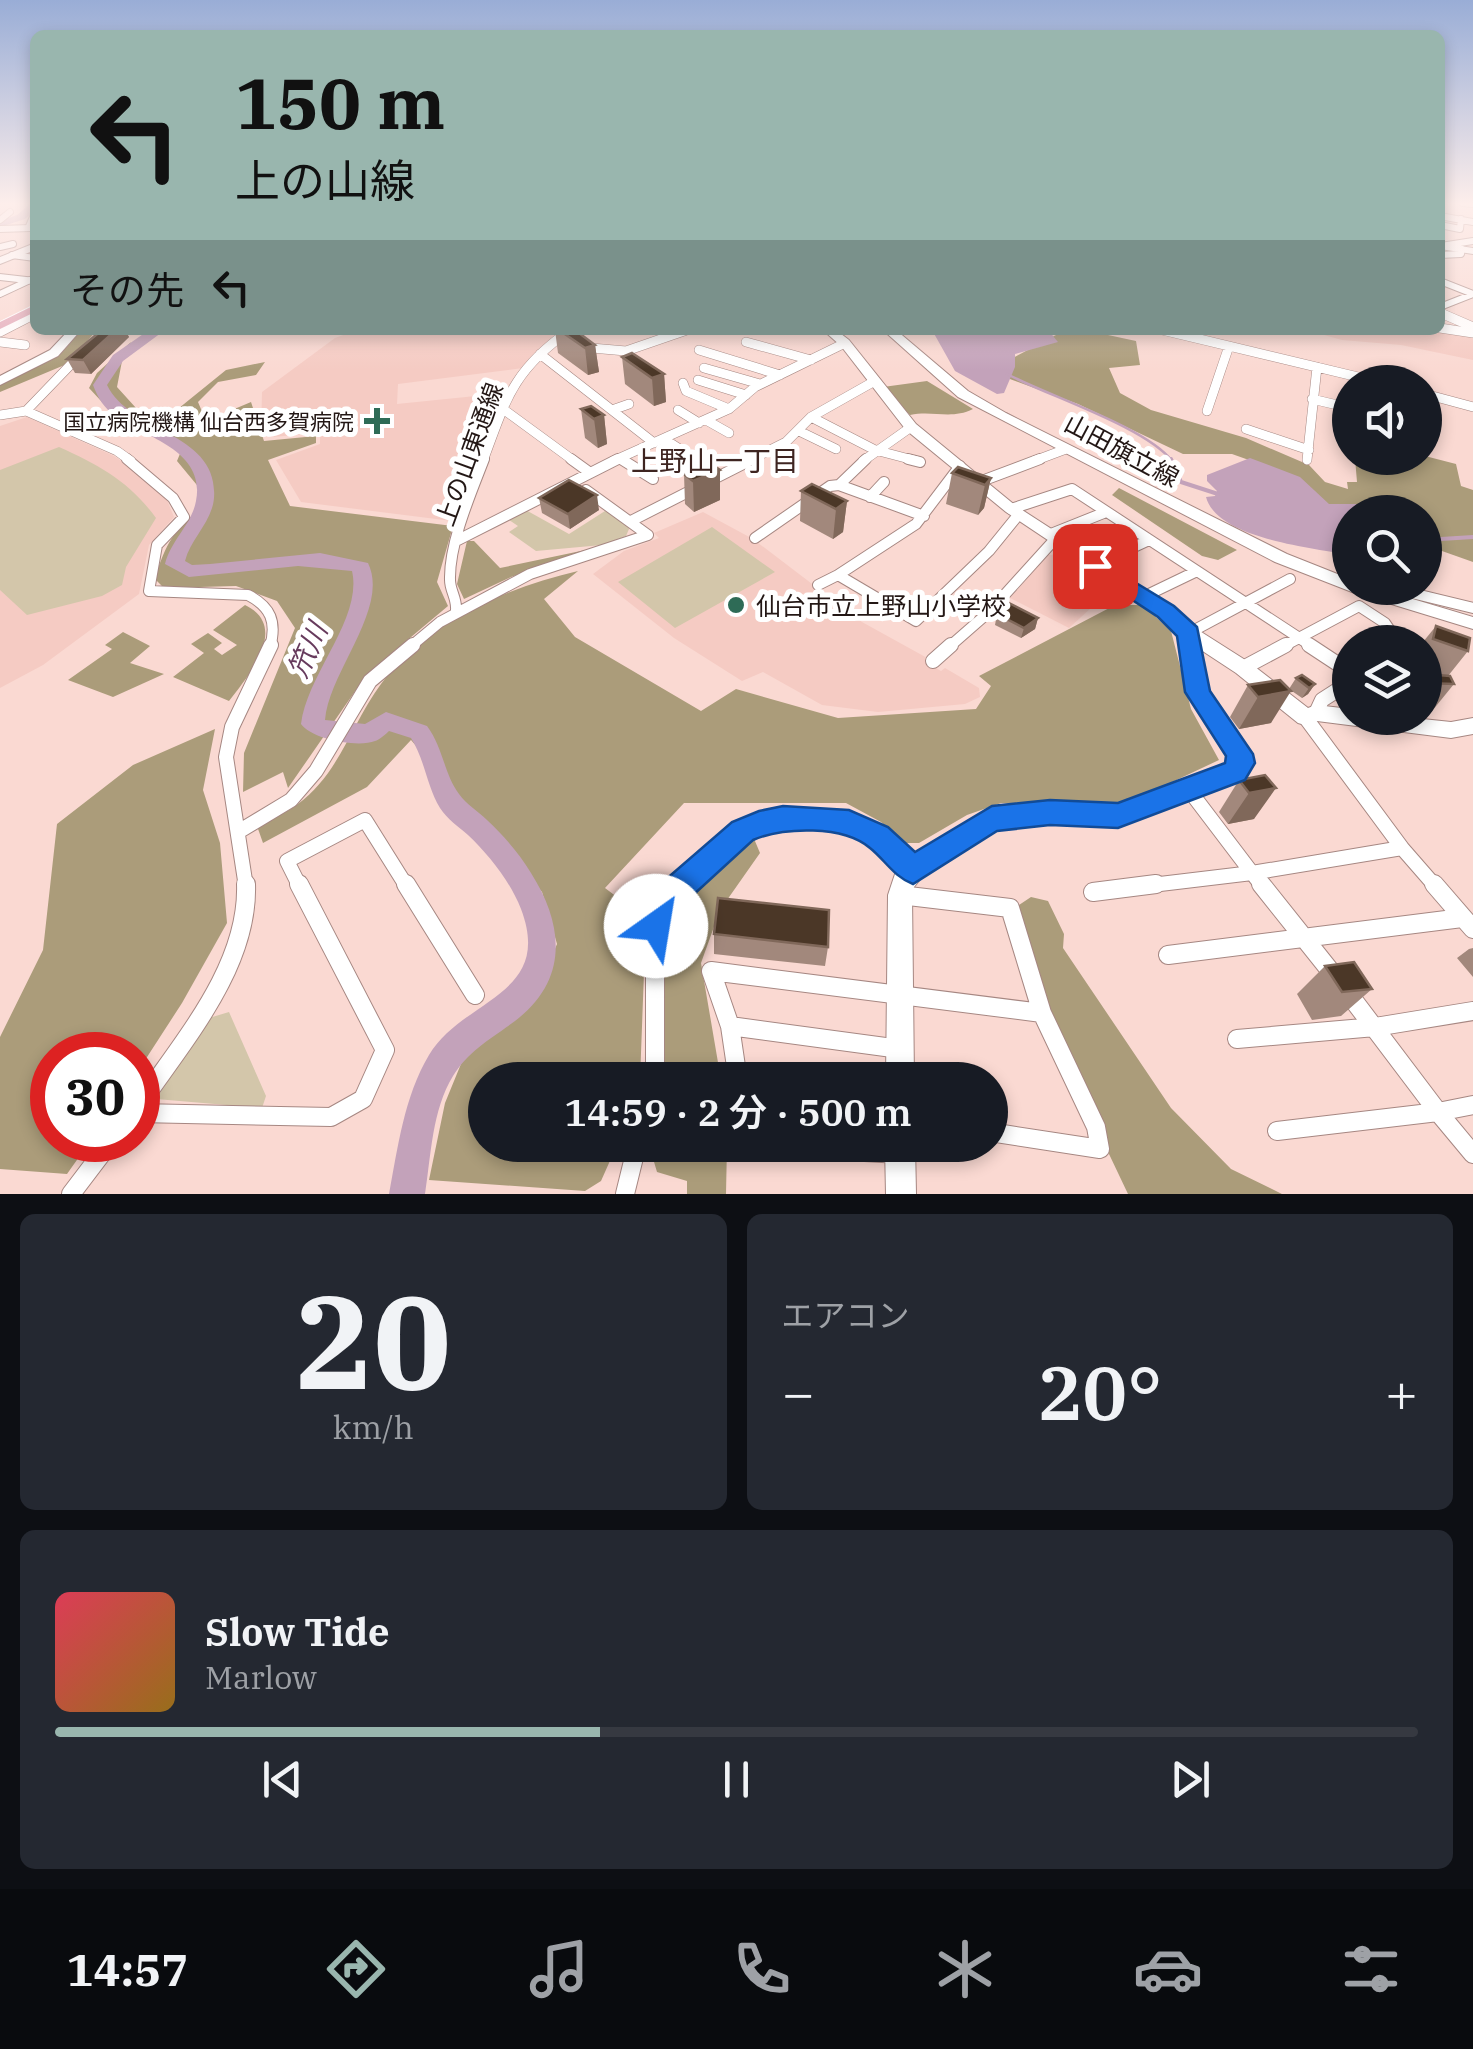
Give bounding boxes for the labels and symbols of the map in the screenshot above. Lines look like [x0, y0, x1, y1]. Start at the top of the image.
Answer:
street label: 上の山東通線 [428, 378, 510, 530]
street label: 山田旗立線 [1059, 406, 1185, 494]
place label: 国立病院機構 仙台西多賀病院 [63, 407, 354, 436]
marker: 国立病院機構 仙台西多賀病院 [364, 408, 390, 434]
district label: 上野山一丁目 [631, 442, 799, 479]
pin [1053, 524, 1138, 609]
place label: 仙台市立上野山小学校 [756, 589, 1006, 622]
marker: 仙台市立上野山小学校 [725, 594, 747, 616]
water label: 笊川 [279, 614, 337, 683]
position arrow [604, 874, 708, 978]
speed limit sign: 30 [30, 1032, 160, 1162]

